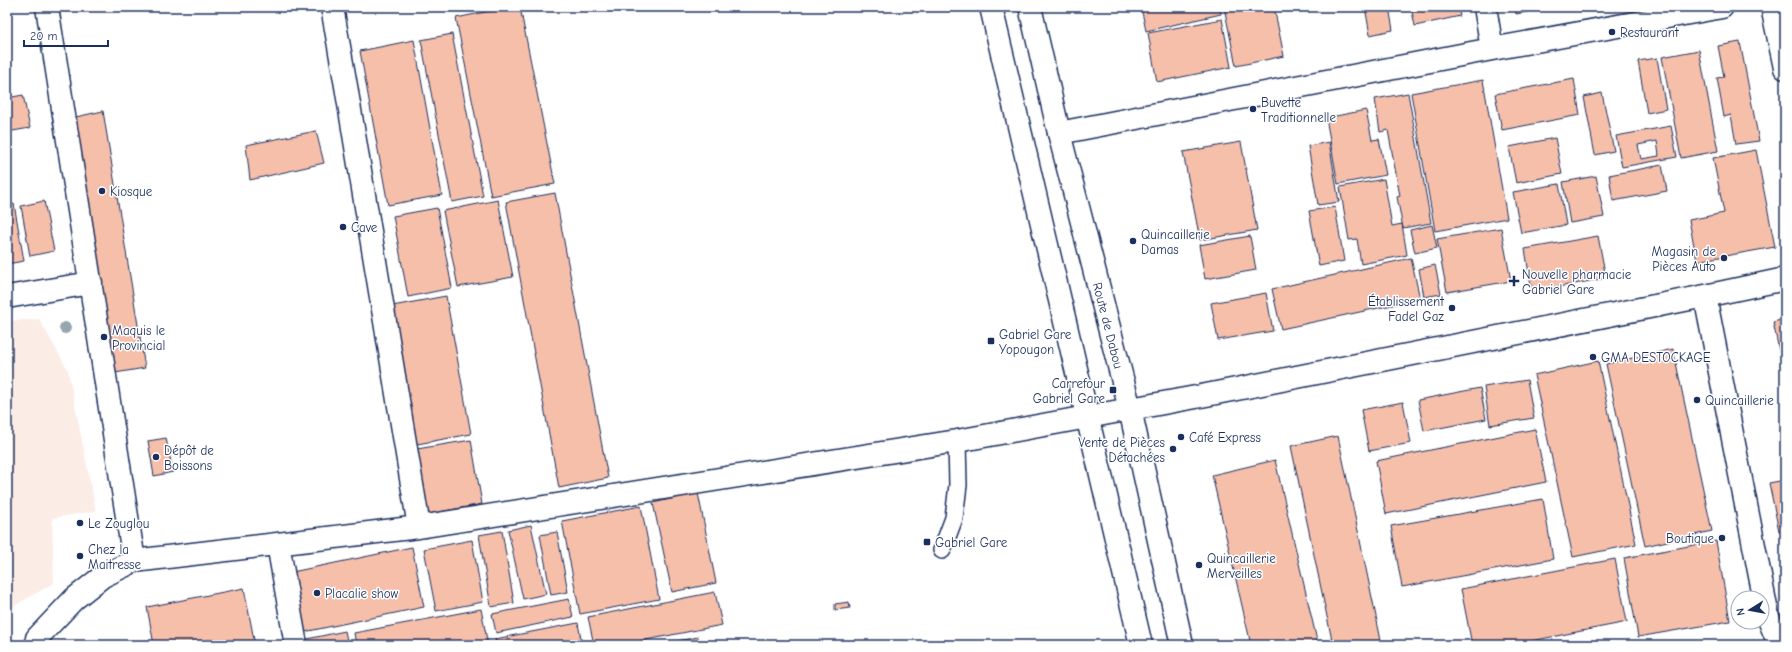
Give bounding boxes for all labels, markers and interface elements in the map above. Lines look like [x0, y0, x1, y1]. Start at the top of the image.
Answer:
scale bar [24, 22, 108, 48]
place label: Restaurant [1620, 25, 1680, 40]
marker: Restaurant [1607, 27, 1617, 37]
text: 20 m [30, 29, 58, 43]
place label: Buvette Traditionnelle [1261, 95, 1336, 125]
marker: Buvette Traditionnelle [1248, 104, 1258, 114]
place label: Kiosque [110, 184, 153, 199]
marker: Kiosque [97, 186, 107, 196]
place label: Cave [351, 220, 378, 235]
marker: Cave [338, 222, 348, 232]
place label: Quincaillerie Damas [1141, 227, 1210, 257]
marker: Quincaillerie Damas [1128, 236, 1138, 246]
place label: Magasin de Pièces Auto [1652, 244, 1716, 274]
marker: Magasin de Pièces Auto [1719, 253, 1729, 263]
place label: Nouvelle pharmacie Gabriel Gare [1522, 267, 1632, 297]
marker: Nouvelle pharmacie Gabriel Gare [1509, 276, 1519, 286]
street label: Route de Dabou [1090, 281, 1127, 370]
place label: Établissement Fadel Gaz [1368, 293, 1445, 324]
marker: Établissement Fadel Gaz [1447, 303, 1457, 313]
place label: Maquis le Provincial [112, 323, 166, 353]
place label: Gabriel Gare Yopougon [999, 327, 1072, 357]
marker: Maquis le Provincial [99, 332, 109, 342]
marker: Gabriel Gare Yopougon [986, 336, 996, 346]
place label: GMA DESTOCKAGE [1601, 350, 1711, 365]
marker: GMA DESTOCKAGE [1588, 352, 1598, 362]
place label: Carrefour Gabriel Gare [1033, 376, 1106, 406]
marker: Carrefour Gabriel Gare [1108, 385, 1118, 395]
place label: Quincaillerie [1705, 393, 1774, 408]
marker: Quincaillerie [1692, 395, 1702, 405]
place label: Café Express [1189, 430, 1261, 445]
marker: Café Express [1176, 432, 1186, 442]
place label: Vente de Pièces Détachées [1078, 435, 1165, 465]
place label: Dépôt de Boissons [164, 443, 214, 473]
marker: Vente de Pièces Détachées [1168, 444, 1178, 454]
marker: Dépôt de Boissons [151, 452, 161, 462]
place label: Le Zouglou [88, 516, 149, 531]
marker: Le Zouglou [75, 518, 85, 528]
place label: Boutique [1666, 531, 1714, 546]
marker: Boutique [1717, 533, 1727, 543]
place label: Gabriel Gare [935, 535, 1008, 550]
marker: Gabriel Gare [922, 537, 932, 547]
place label: Chez la Maitresse [88, 542, 141, 572]
marker: Chez la Maitresse [75, 551, 85, 561]
place label: Quincaillerie Merveilles [1207, 551, 1276, 581]
marker: Quincaillerie Merveilles [1194, 560, 1204, 570]
place label: Placalie show [325, 586, 399, 601]
marker: Placalie show [312, 588, 322, 598]
north arrow [1730, 590, 1770, 630]
text: N [1734, 607, 1748, 617]

